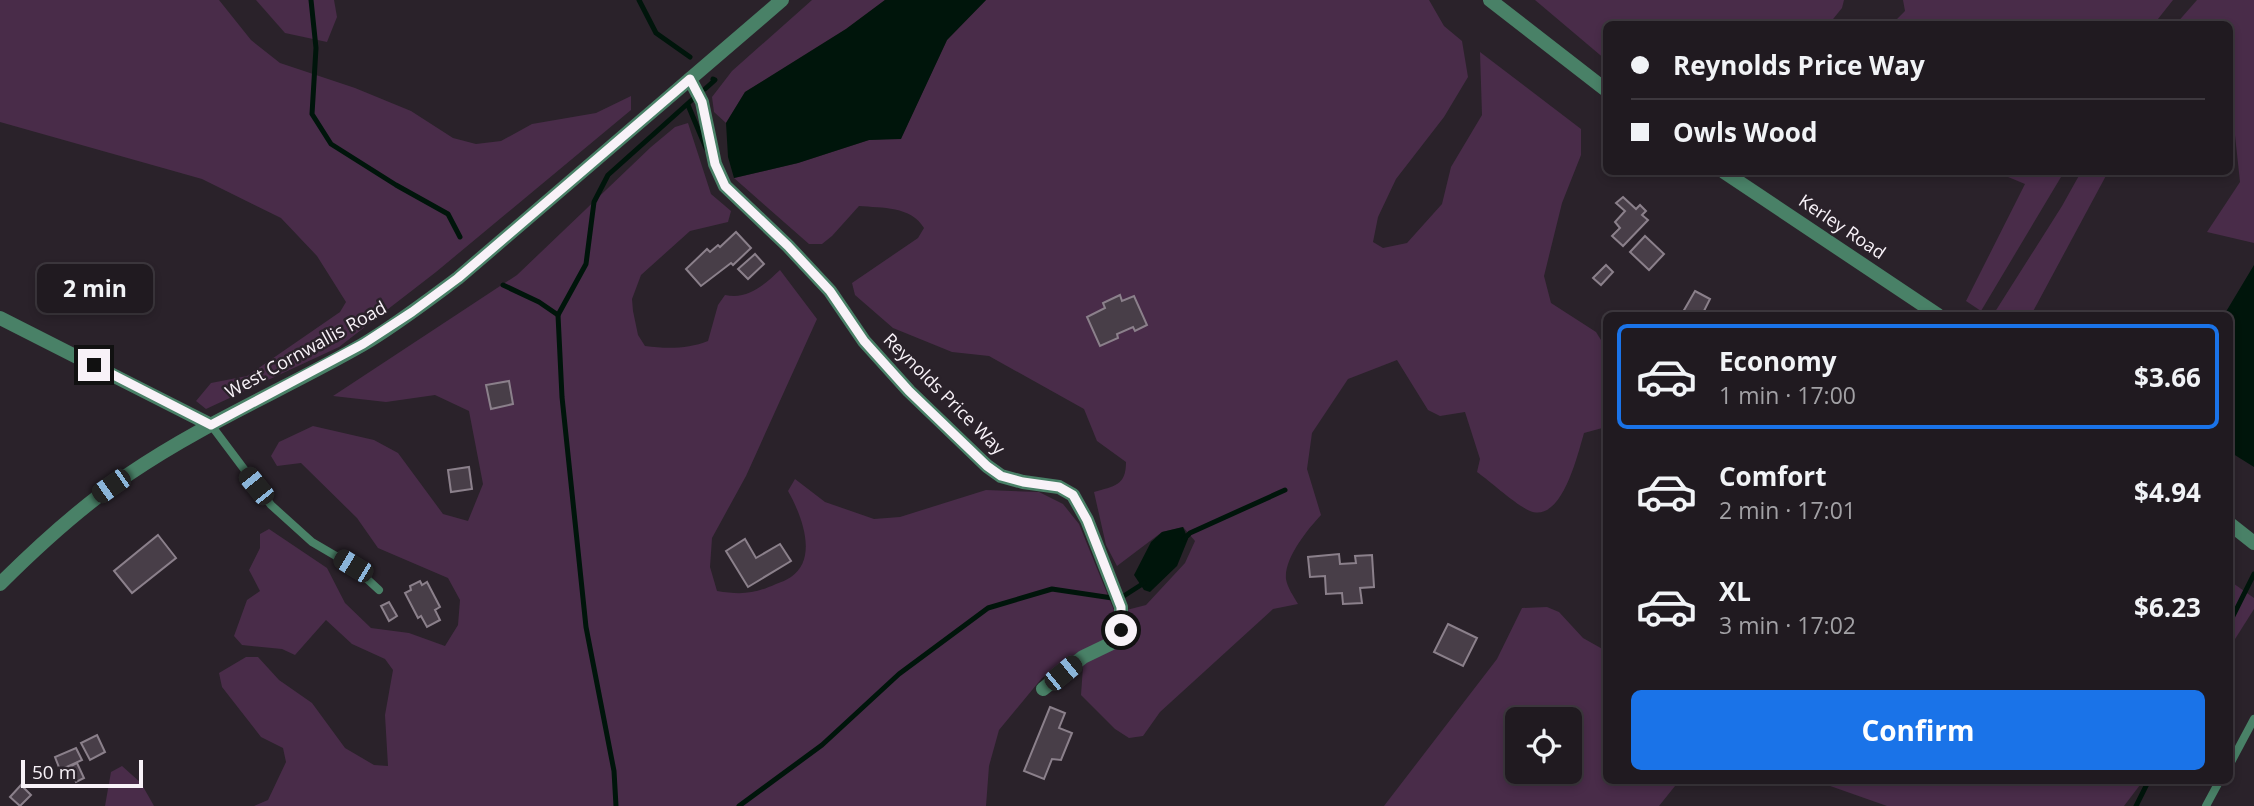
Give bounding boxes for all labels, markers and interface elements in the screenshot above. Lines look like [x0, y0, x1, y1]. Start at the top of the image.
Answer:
text: Reynolds Price Way [1673, 47, 1925, 83]
text: Owls Wood [1673, 114, 1817, 150]
street label: Kerley Road [1794, 188, 1891, 264]
callout: 2 min [36, 264, 152, 312]
text: 2 min [63, 272, 127, 304]
street label: West Cornwallis Road [221, 295, 390, 403]
street label: Reynolds Price Way [879, 327, 1011, 460]
text: Economy [1719, 343, 1837, 379]
icon: car [1635, 345, 1698, 408]
route end [78, 349, 110, 381]
text: $3.66 [2134, 359, 2201, 395]
text: 1 min · 17:00 [1719, 379, 1856, 411]
text: Comfort [1719, 458, 1826, 494]
icon: car [1635, 460, 1698, 523]
car [235, 463, 278, 509]
car [88, 465, 135, 507]
text: $4.94 [2134, 474, 2201, 510]
text: 2 min · 17:01 [1719, 494, 1856, 526]
car [330, 546, 377, 586]
text: XL [1719, 573, 1751, 609]
icon: car [1635, 575, 1698, 638]
text: $6.23 [2134, 589, 2201, 625]
text: 3 min · 17:02 [1719, 609, 1856, 641]
route start [1105, 614, 1137, 646]
car [1041, 652, 1086, 694]
button: Confirm [1631, 690, 2205, 770]
map controls [1505, 707, 1582, 784]
button: locate [1505, 707, 1582, 784]
scale bar [21, 757, 144, 789]
text: 50 m [32, 759, 76, 785]

